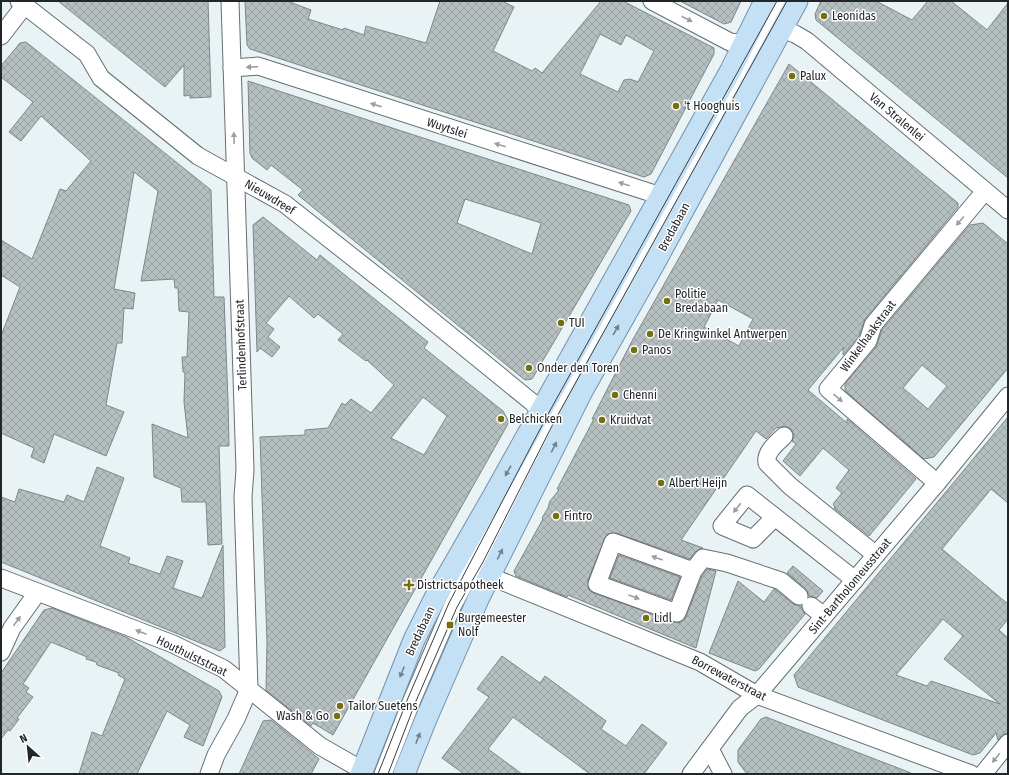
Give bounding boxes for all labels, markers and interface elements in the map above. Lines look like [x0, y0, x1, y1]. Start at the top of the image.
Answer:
place label: Leonidas [832, 9, 876, 23]
marker: Leonidas [819, 11, 829, 21]
one-way arrow [681, 16, 693, 22]
one-way arrow [245, 64, 258, 70]
place label: Palux [800, 69, 827, 83]
marker: Palux [787, 71, 797, 81]
street label: Van Stralenlei [867, 90, 927, 144]
place label: 't Hooghuis [684, 99, 740, 113]
marker: 't Hooghuis [671, 101, 681, 111]
one-way arrow [370, 102, 382, 108]
street label: Wuytslei [425, 115, 469, 141]
one-way arrow [231, 132, 238, 144]
one-way arrow [493, 142, 505, 148]
street label: Nieuwdreef [242, 177, 299, 218]
one-way arrow [617, 181, 629, 187]
street label: Bredabaan [655, 200, 693, 254]
one-way arrow [956, 216, 965, 227]
place label: Politie Bredabaan [675, 287, 728, 315]
marker: Politie Bredabaan [662, 296, 672, 306]
street label: Winkelhaakstraat [837, 297, 899, 374]
street label: Terlindenhofstraat [232, 299, 250, 391]
place label: TUI [569, 316, 585, 330]
marker: TUI [556, 318, 566, 328]
one-way arrow [613, 324, 620, 335]
place label: De Kringwinkel Antwerpen [658, 327, 787, 341]
marker: De Kringwinkel Antwerpen [645, 329, 655, 339]
place label: Panos [642, 343, 671, 357]
marker: Panos [629, 345, 639, 355]
place label: Onder den Toren [537, 361, 619, 375]
marker: Onder den Toren [524, 363, 534, 373]
place label: Chenni [623, 388, 657, 402]
marker: Chenni [610, 390, 620, 400]
one-way arrow [833, 393, 843, 402]
place label: Belchicken [509, 412, 562, 426]
place label: Kruidvat [610, 413, 651, 427]
marker: Belchicken [496, 414, 506, 424]
marker: Kruidvat [597, 415, 607, 425]
one-way arrow [551, 441, 557, 453]
one-way arrow [505, 465, 512, 476]
place label: Albert Heijn [669, 476, 727, 490]
marker: Albert Heijn [656, 478, 666, 488]
one-way arrow [732, 502, 741, 513]
place label: Fintro [564, 509, 592, 523]
marker: Fintro [551, 511, 561, 521]
street label: Sint-Bartholomeusstraat [806, 535, 894, 637]
one-way arrow [497, 548, 504, 560]
one-way arrow [650, 554, 662, 560]
place label: Districtsapotheek [417, 578, 504, 592]
marker: Districtsapotheek [404, 580, 414, 590]
one-way arrow [628, 594, 640, 600]
street label: Bredabaan [402, 604, 438, 658]
place label: Burgemeester Nolf [458, 611, 527, 639]
place label: Lidl [654, 611, 672, 625]
marker: Lidl [641, 613, 651, 623]
one-way arrow [13, 616, 21, 627]
marker: Burgemeester Nolf [445, 620, 455, 630]
one-way arrow [135, 629, 147, 635]
street label: Houthulststraat [154, 633, 230, 679]
street label: Borrewaterstraat [689, 652, 769, 704]
one-way arrow [398, 666, 404, 678]
place label: Tailor Suetens [348, 699, 418, 713]
marker: Tailor Suetens [335, 701, 345, 711]
place label: Wash & Go [276, 709, 329, 723]
marker: Wash & Go [332, 711, 342, 721]
north arrow [8, 727, 48, 767]
text: N [18, 731, 30, 746]
one-way arrow [416, 731, 422, 743]
one-way arrow [991, 753, 1000, 764]

